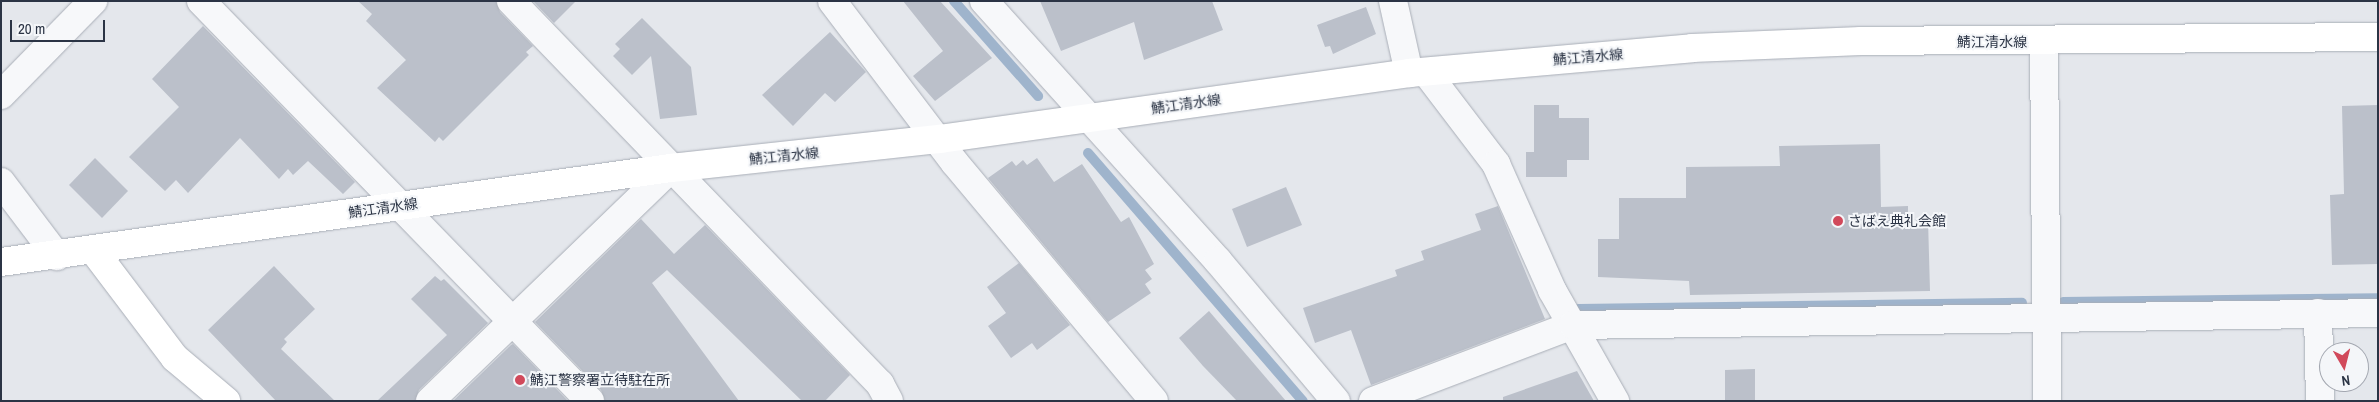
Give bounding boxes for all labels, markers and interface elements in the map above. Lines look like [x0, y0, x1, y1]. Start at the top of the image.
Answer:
scale bar [12, 10, 108, 42]
text: 20 m [18, 18, 45, 39]
street label: 鯖江清水線 [1957, 34, 2027, 50]
street label: 鯖江清水線 [1552, 46, 1624, 68]
street label: 鯖江清水線 [1150, 91, 1222, 117]
street label: 鯖江清水線 [748, 144, 820, 168]
street label: 鯖江清水線 [347, 195, 419, 221]
place label: さばえ典礼会館 [1848, 213, 1946, 229]
marker: さばえ典礼会館 [1832, 215, 1844, 227]
north arrow [2319, 342, 2369, 392]
text: N [2341, 371, 2351, 390]
place label: 鯖江警察署立待駐在所 [530, 372, 670, 388]
marker: 鯖江警察署立待駐在所 [514, 374, 526, 386]

